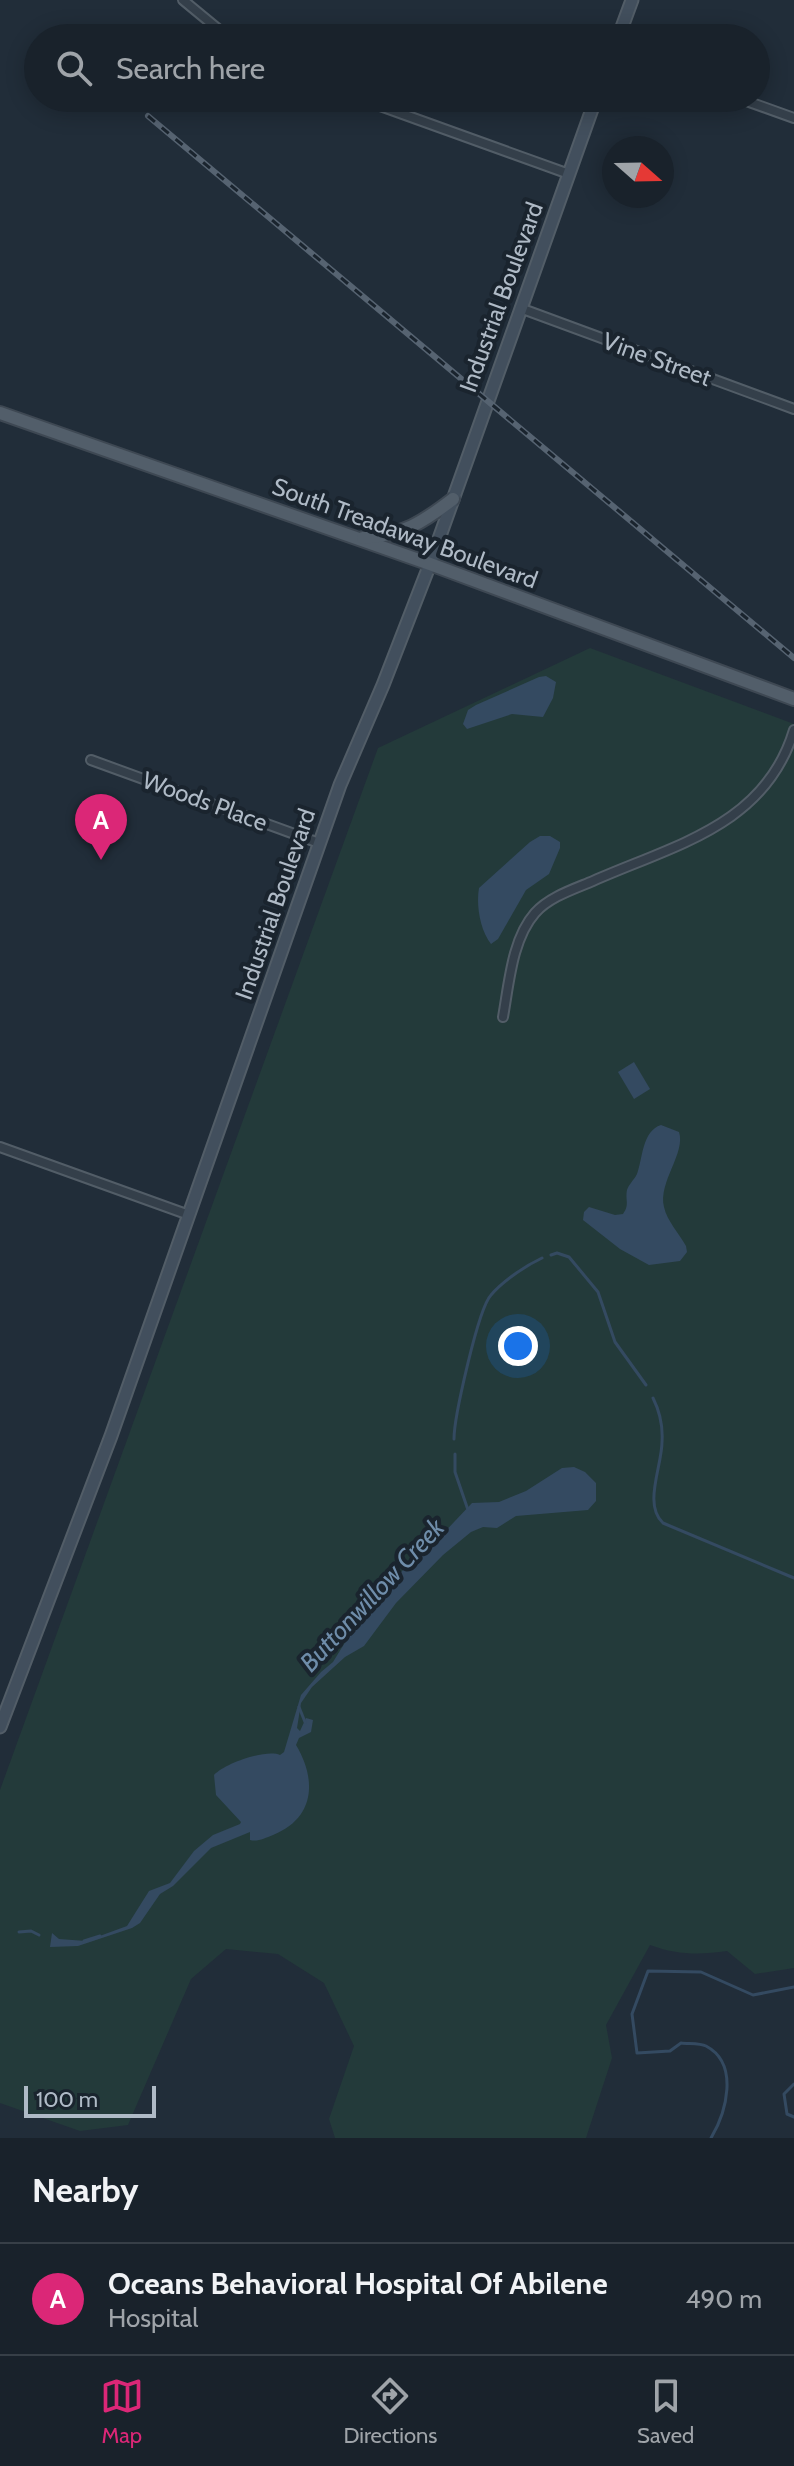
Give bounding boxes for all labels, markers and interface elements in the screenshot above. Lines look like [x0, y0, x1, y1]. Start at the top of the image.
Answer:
search box [24, 24, 770, 112]
icon: search [52, 46, 96, 90]
text: Search here [116, 50, 265, 87]
north arrow [602, 136, 674, 208]
street label: Industrial Boulevard [453, 198, 549, 396]
street label: Vine Street [599, 326, 715, 392]
street label: South Treadaway Boulevard [268, 471, 542, 595]
street label: Woods Place [139, 765, 271, 837]
pin: A [75, 794, 127, 860]
street label: Industrial Boulevard [229, 805, 321, 1003]
your location [498, 1326, 538, 1366]
water label: Buttonwillow Creek [293, 1511, 452, 1678]
scale bar [24, 2082, 156, 2118]
text: 100 m [36, 2086, 98, 2113]
text: Nearby [32, 2169, 139, 2211]
text: Oceans Behavioral Hospital Of Abilene [108, 2265, 608, 2302]
text: A [50, 2283, 66, 2315]
text: 490 m [685, 2283, 762, 2315]
text: Hospital [108, 2302, 198, 2334]
tab: Map [100, 2374, 144, 2449]
tab: Directions [343, 2374, 437, 2449]
tab: Saved [637, 2374, 694, 2449]

